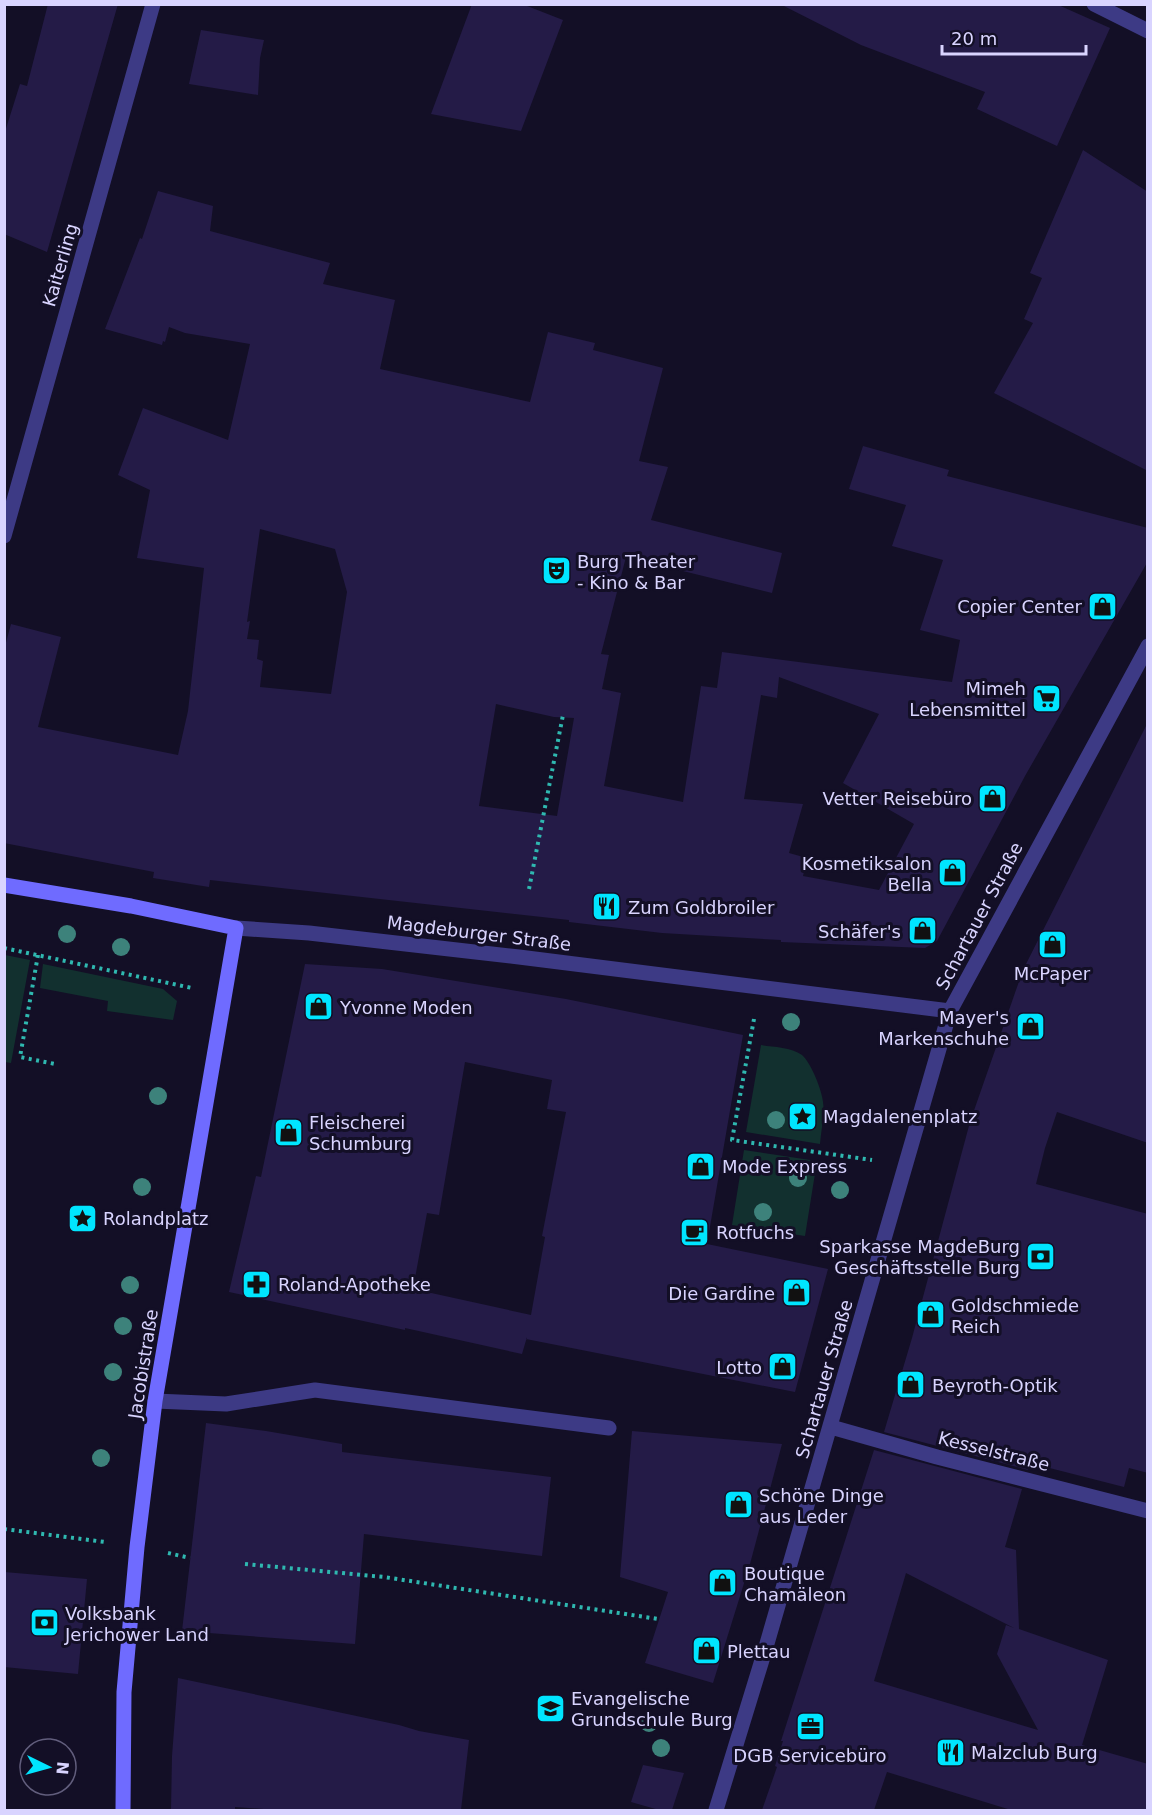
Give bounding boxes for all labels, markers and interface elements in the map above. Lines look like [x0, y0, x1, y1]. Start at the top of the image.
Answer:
scale bar [942, 18, 1086, 56]
text: 20 m [951, 28, 997, 49]
street label: Kaiterling [38, 221, 82, 309]
place label: Burg Theater - Kino & Bar [577, 551, 696, 593]
theatre icon: Burg Theater - Kino & Bar [540, 555, 572, 587]
shop icon: Copier Center [1087, 590, 1119, 622]
place label: Copier Center [957, 596, 1083, 617]
place label: Mimeh Lebensmittel [909, 678, 1026, 720]
supermarket icon: Mimeh Lebensmittel [1031, 682, 1063, 714]
shop icon: Vetter Reisebüro [977, 782, 1009, 814]
place label: Vetter Reisebüro [823, 788, 972, 809]
street label: Schartauer Straße [931, 839, 1027, 993]
place label: Kosmetiksalon Bella [802, 853, 932, 895]
shop icon: Kosmetiksalon Bella [937, 857, 969, 889]
restaurant icon: Zum Goldbroiler [591, 891, 623, 923]
place label: Zum Goldbroiler [628, 897, 775, 918]
street label: Magdeburger Straße [386, 911, 572, 955]
shop icon: Schäfer's [906, 915, 938, 947]
place label: Schäfer's [818, 921, 901, 942]
shop icon: McPaper [1036, 928, 1068, 960]
place label: McPaper [1014, 963, 1091, 984]
shop icon: Yvonne Moden [303, 991, 335, 1023]
place label: Yvonne Moden [339, 997, 473, 1018]
place label: Mayer's Markenschuhe [878, 1007, 1009, 1049]
shop icon: Mayer's Markenschuhe [1014, 1011, 1046, 1043]
place icon: Magdalenenplatz [786, 1100, 818, 1132]
place label: Magdalenenplatz [823, 1106, 977, 1127]
place label: Fleischerei Schumburg [309, 1112, 412, 1154]
shop icon: Fleischerei Schumburg [272, 1116, 304, 1148]
shop icon: Mode Express [685, 1150, 717, 1182]
place label: Mode Express [722, 1156, 847, 1177]
place icon: Rolandplatz [66, 1202, 98, 1234]
place label: Rolandplatz [103, 1208, 209, 1229]
cafe icon: Rotfuchs [679, 1216, 711, 1248]
place label: Rotfuchs [716, 1222, 794, 1243]
place label: Sparkasse MagdeBurg Geschäftsstelle Burg [819, 1236, 1020, 1278]
bank icon: Sparkasse MagdeBurg Geschäftsstelle Burg [1025, 1240, 1057, 1272]
pharmacy icon: Roland-Apotheke [241, 1268, 273, 1300]
place label: Roland-Apotheke [278, 1274, 431, 1295]
shop icon: Die Gardine [780, 1277, 812, 1309]
place label: Die Gardine [668, 1283, 775, 1304]
place label: Goldschmiede Reich [951, 1295, 1079, 1337]
street label: Schartauer Straße [791, 1297, 857, 1461]
shop icon: Goldschmiede Reich [914, 1299, 946, 1331]
street label: Jacobistraße [124, 1308, 162, 1421]
shop icon: Lotto [767, 1351, 799, 1383]
place label: Lotto [716, 1357, 762, 1378]
shop icon: Beyroth-Optik [895, 1369, 927, 1401]
place label: Beyroth-Optik [932, 1375, 1058, 1396]
street label: Kesselstraße [936, 1427, 1052, 1475]
place label: Schöne Dinge aus Leder [759, 1485, 884, 1527]
shop icon: Schöne Dinge aus Leder [722, 1489, 754, 1521]
place label: Boutique Chamäleon [744, 1563, 846, 1605]
shop icon: Boutique Chamäleon [707, 1567, 739, 1599]
place label: Volksbank Jerichower Land [64, 1603, 209, 1645]
bank icon: Volksbank Jerichower Land [28, 1607, 60, 1639]
shop icon: Plettau [690, 1635, 722, 1667]
place label: Plettau [727, 1641, 790, 1662]
place label: Evangelische Grundschule Burg [571, 1688, 733, 1730]
school or university icon: Evangelische Grundschule Burg [534, 1692, 566, 1724]
office icon: DGB Servicebüro [794, 1710, 826, 1742]
restaurant icon: Malzclub Burg [934, 1736, 966, 1768]
north arrow [18, 1737, 78, 1797]
place label: Malzclub Burg [971, 1742, 1098, 1763]
place label: DGB Servicebüro [733, 1745, 887, 1766]
text: N [52, 1761, 72, 1776]

